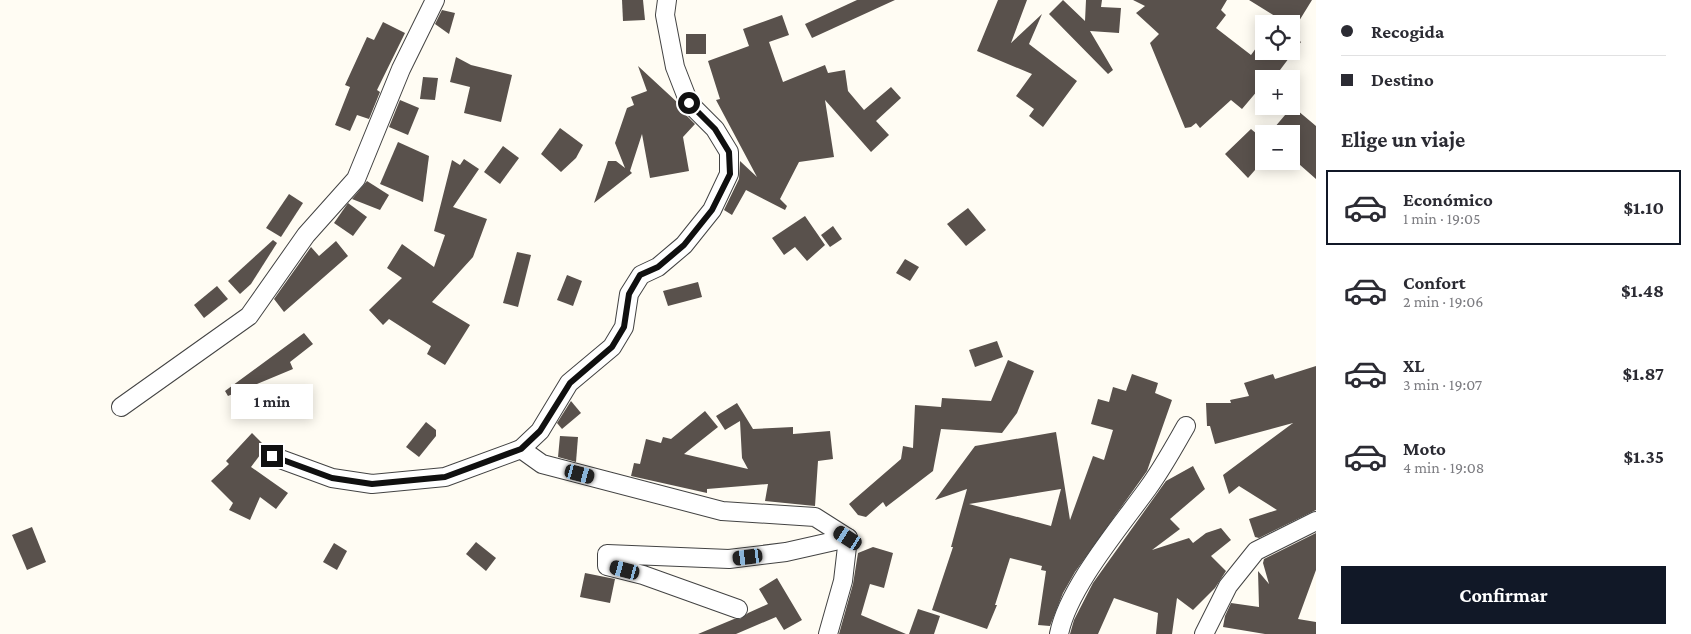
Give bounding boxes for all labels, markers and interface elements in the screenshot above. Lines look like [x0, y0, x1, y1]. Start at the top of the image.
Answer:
map controls [1255, 15, 1300, 170]
button: locate [1255, 15, 1300, 60]
text: Recogida [1371, 21, 1444, 42]
text: Destino [1371, 69, 1434, 90]
button: + [1255, 70, 1300, 115]
route start [678, 92, 700, 114]
button: − [1255, 125, 1300, 170]
text: Elige un viaje [1341, 127, 1465, 152]
icon: car [1343, 185, 1388, 230]
text: Económico [1403, 189, 1493, 210]
text: $1.10 [1623, 197, 1664, 218]
text: 1 min · 19:05 [1403, 210, 1480, 227]
icon: car [1343, 268, 1388, 313]
text: Confort [1403, 272, 1466, 293]
text: $1.48 [1621, 280, 1664, 301]
text: 2 min · 19:06 [1403, 293, 1483, 310]
icon: car [1343, 351, 1388, 396]
text: XL [1403, 355, 1425, 376]
text: $1.87 [1623, 363, 1664, 384]
text: 3 min · 19:07 [1403, 376, 1482, 393]
callout: 1 min [231, 384, 313, 418]
text: 1 min [254, 393, 290, 410]
icon: car [1343, 434, 1388, 479]
text: Moto [1403, 438, 1446, 459]
route end [261, 445, 283, 467]
text: $1.35 [1624, 446, 1664, 467]
text: 4 min · 19:08 [1403, 459, 1484, 476]
car [563, 463, 596, 485]
car [831, 524, 864, 552]
car [732, 548, 763, 566]
car [608, 559, 641, 581]
button: Confirmar [1341, 566, 1666, 624]

